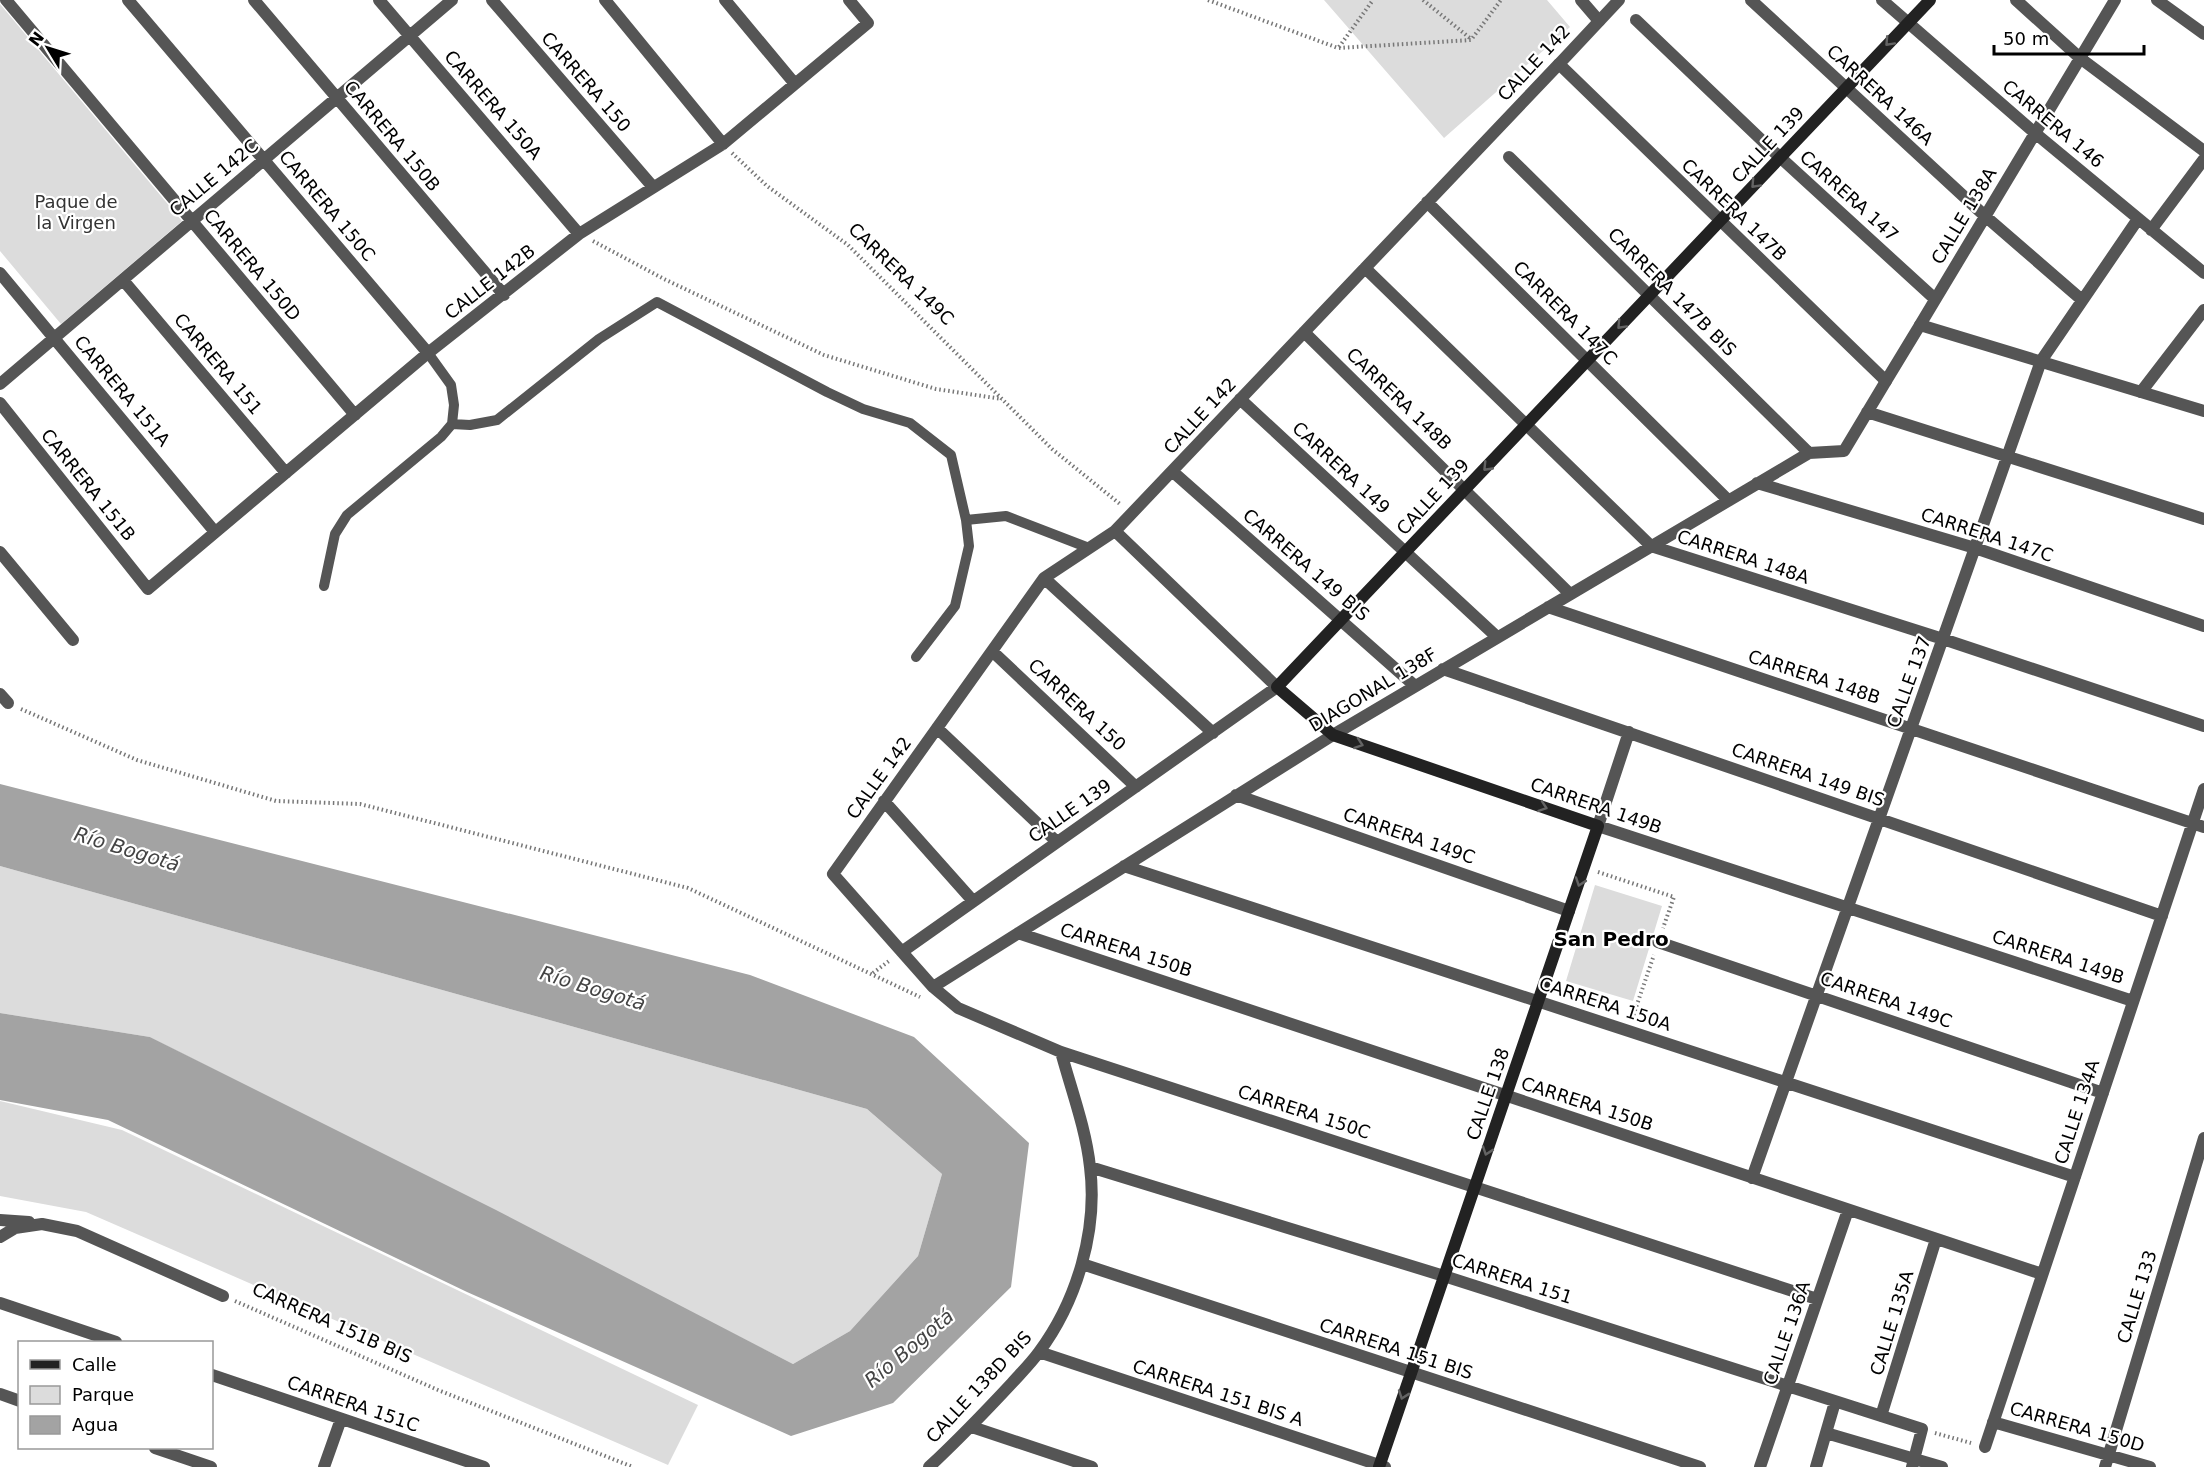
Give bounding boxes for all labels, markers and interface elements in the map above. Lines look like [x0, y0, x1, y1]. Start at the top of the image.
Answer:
north arrow [18, 18, 78, 78]
scale bar [1994, 18, 2144, 56]
street label: CALLE 142 [1493, 20, 1574, 105]
street label: CARRERA 150 [537, 27, 635, 136]
text: N [25, 28, 48, 50]
text: 50 m [2003, 28, 2049, 49]
one-way arrow [1886, 35, 1897, 46]
street label: CARRERA 146A [1823, 40, 1938, 150]
street label: CARRERA 150A [440, 46, 547, 164]
street label: CARRERA 146 [1999, 75, 2108, 172]
street label: CARRERA 150B [340, 76, 445, 195]
street label: CALLE 139 [1727, 102, 1808, 187]
street label: CALLE 142C [165, 135, 262, 221]
street label: CARRERA 150C [275, 146, 380, 265]
street label: CARRERA 147 [1796, 146, 1903, 245]
street label: CARRERA 147B [1677, 154, 1791, 265]
street label: CALLE 138A [1927, 163, 2001, 268]
one-way arrow [1751, 177, 1762, 188]
park label: Paque de la Virgen [34, 191, 118, 233]
street label: CARRERA 150D [200, 205, 305, 325]
street label: CARRERA 149C [844, 218, 958, 329]
street label: CARRERA 147B BIS [1604, 223, 1741, 360]
street label: CALLE 142B [440, 240, 539, 323]
street label: CARRERA 147C [1509, 256, 1622, 369]
street label: CARRERA 151 [170, 309, 267, 418]
one-way arrow [1617, 319, 1628, 329]
street label: CARRERA 151A [70, 331, 175, 451]
street label: CARRERA 148B [1342, 343, 1456, 454]
street label: CALLE 142 [1159, 373, 1240, 458]
street label: CARRERA 149 [1288, 417, 1394, 518]
street label: CARRERA 151B [37, 425, 140, 545]
street label: CALLE 139 [1392, 454, 1473, 539]
one-way arrow [1483, 459, 1494, 470]
street label: CARRERA 147C [1918, 503, 2056, 566]
street label: CARRERA 149 BIS [1239, 504, 1374, 625]
street label: CARRERA 148A [1674, 525, 1813, 588]
street label: CALLE 137 [1882, 633, 1935, 731]
street label: DIAGONAL 138F [1305, 643, 1441, 736]
street label: CARRERA 148B [1745, 645, 1883, 708]
street label: CARRERA 150 [1024, 654, 1130, 755]
street label: CALLE 142 [842, 733, 915, 823]
one-way arrow [1353, 736, 1364, 749]
street label: CARRERA 149 BIS [1729, 739, 1887, 811]
street label: CARRERA 149B [1528, 773, 1665, 838]
street label: CALLE 139 [1024, 774, 1115, 847]
one-way arrow [1537, 800, 1548, 813]
street label: CARRERA 149C [1340, 803, 1478, 868]
water label: Río Bogotá [71, 822, 183, 876]
one-way arrow [1574, 876, 1587, 887]
street label: CARRERA 150B [1057, 918, 1195, 981]
street label: CARRERA 149B [1989, 925, 2127, 988]
district label: San Pedro [1553, 927, 1669, 951]
water label: Río Bogotá [537, 961, 649, 1015]
street label: CARRERA 149C [1817, 967, 1955, 1032]
street label: CARRERA 150A [1536, 972, 1675, 1035]
street label: CALLE 138 [1462, 1045, 1513, 1143]
street label: CALLE 134A [2050, 1056, 2104, 1167]
street label: CARRERA 150B [1518, 1072, 1656, 1135]
street label: CARRERA 150C [1235, 1080, 1373, 1143]
one-way arrow [1482, 1145, 1494, 1156]
street label: CALLE 133 [2112, 1248, 2161, 1346]
street label: CARRERA 151 [1449, 1249, 1575, 1308]
street label: CALLE 135A [1866, 1267, 1918, 1378]
street label: CALLE 136A [1759, 1277, 1814, 1388]
street label: CARRERA 151B BIS [249, 1278, 415, 1367]
water label: Río Bogotá [860, 1304, 958, 1392]
street label: CARRERA 151 BIS [1317, 1314, 1476, 1383]
street label: CALLE 138D BIS [921, 1326, 1036, 1447]
legend [18, 1341, 213, 1449]
text: Calle [72, 1354, 117, 1375]
street label: CARRERA 151 BIS A [1130, 1355, 1307, 1430]
street label: CARRERA 151C [284, 1371, 422, 1436]
text: Parque [72, 1384, 134, 1405]
one-way arrow [1398, 1389, 1411, 1400]
street label: CARRERA 150D [2007, 1397, 2147, 1456]
text: Agua [72, 1414, 118, 1435]

